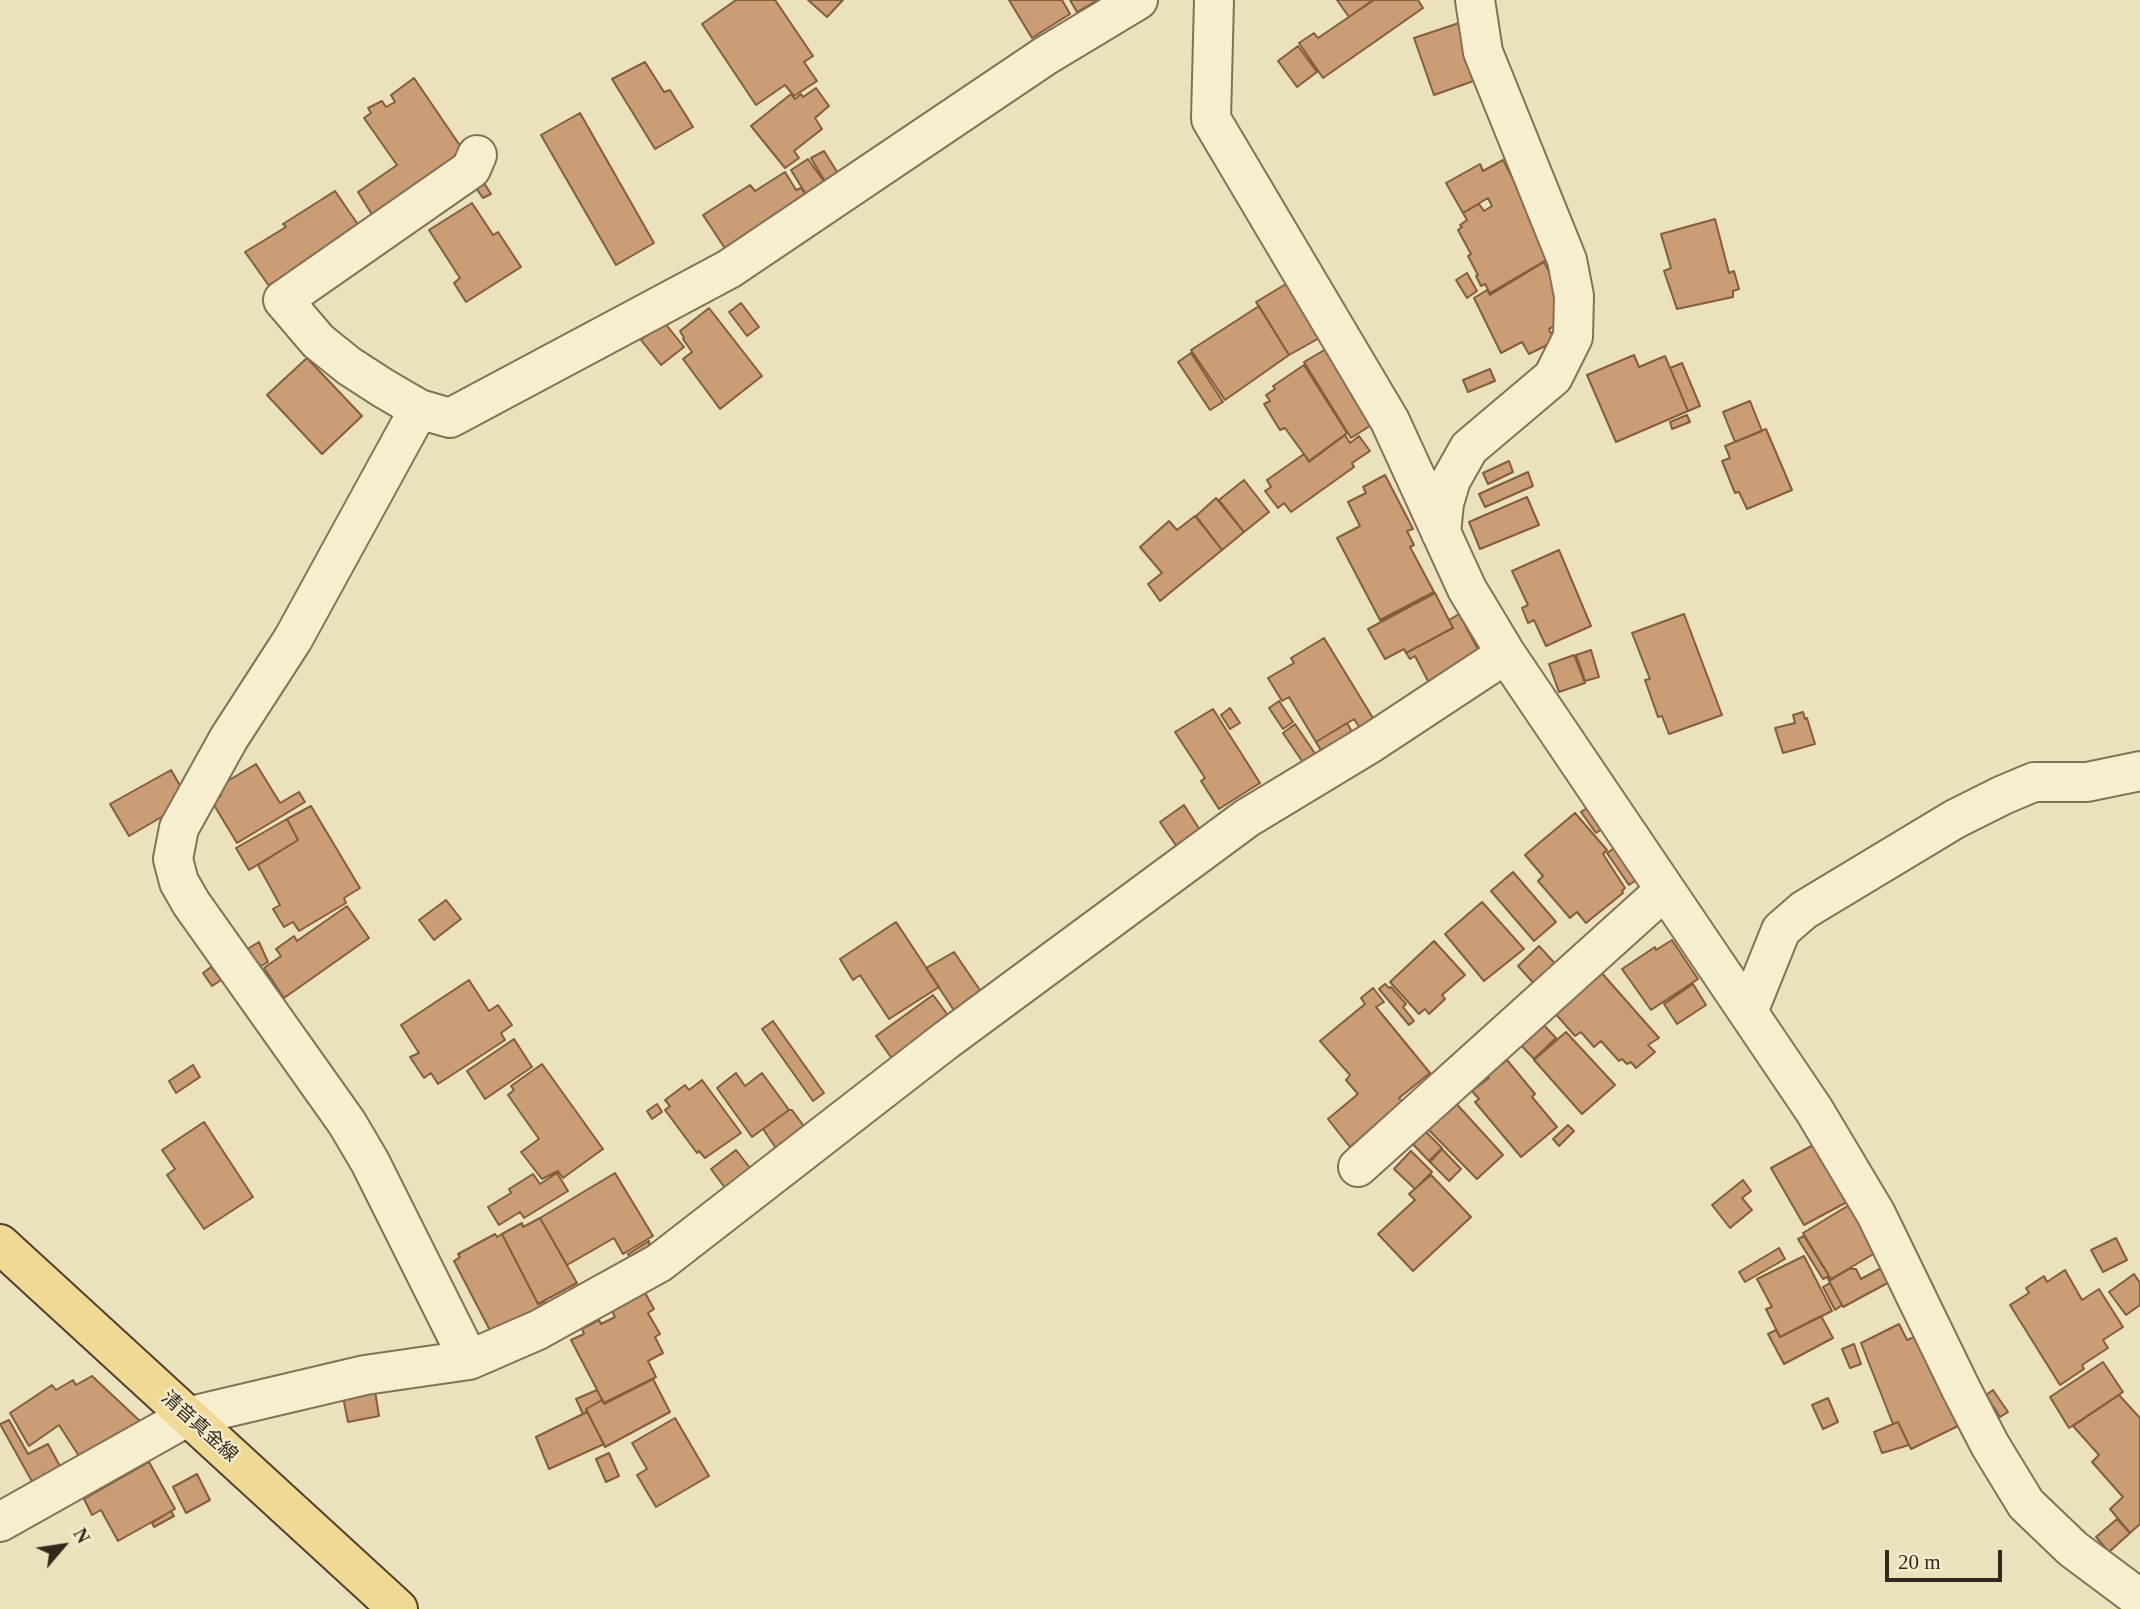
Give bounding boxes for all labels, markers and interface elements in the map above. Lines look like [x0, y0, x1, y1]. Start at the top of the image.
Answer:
street label: 清音真金線 [156, 1387, 242, 1467]
north arrow [28, 1511, 98, 1581]
text: N [69, 1524, 94, 1547]
scale bar [1888, 1536, 2005, 1580]
text: 20 m [1898, 1550, 1941, 1574]

